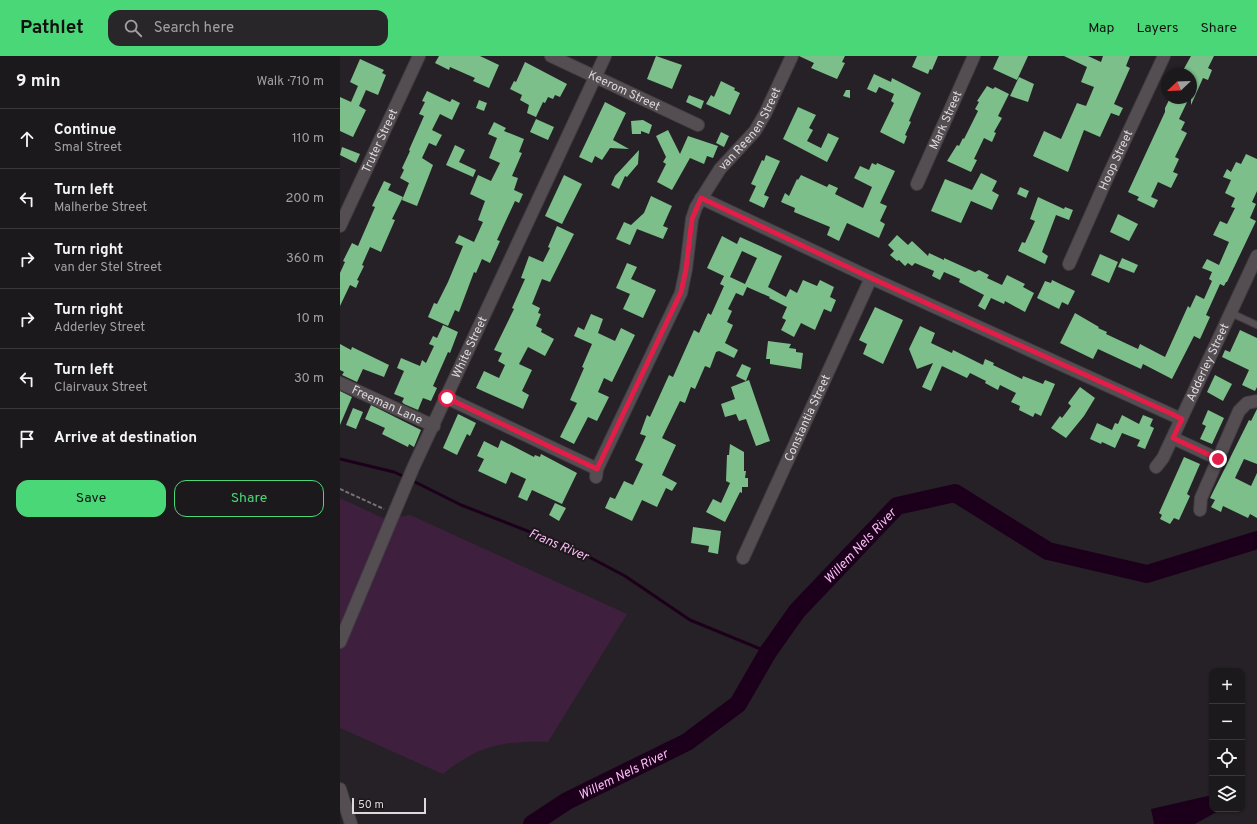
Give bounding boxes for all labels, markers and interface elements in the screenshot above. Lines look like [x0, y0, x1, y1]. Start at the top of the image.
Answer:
search box [108, 10, 388, 46]
text: Pathlet [20, 16, 84, 40]
icon: search [122, 17, 144, 39]
text: Search here [154, 19, 234, 38]
text: Map [1088, 20, 1114, 37]
text: Layers [1136, 20, 1178, 37]
text: Share [1200, 20, 1237, 37]
street label: Keerom Street [585, 68, 663, 115]
north arrow [1161, 68, 1197, 104]
text: 9 min [16, 71, 60, 93]
text: Walk · 710 m [256, 74, 324, 90]
street label: van Reenen Street [715, 85, 785, 174]
street label: Mark Street [926, 89, 966, 152]
street label: Truter Street [359, 107, 402, 176]
text: Continue [54, 121, 116, 140]
icon: ahead [16, 128, 38, 150]
street label: Hoop Street [1096, 128, 1137, 193]
text: 110 m [292, 131, 324, 147]
text: Smal Street [54, 140, 122, 156]
text: Turn left [54, 181, 114, 200]
icon: left [16, 188, 38, 210]
text: 200 m [285, 191, 324, 207]
text: Malherbe Street [54, 200, 147, 216]
text: Turn right [54, 241, 123, 260]
icon: right [16, 248, 38, 270]
text: 360 m [286, 251, 324, 267]
text: van der Stel Street [54, 260, 162, 276]
text: Turn right [54, 301, 123, 320]
icon: right [16, 308, 38, 330]
text: 10 m [297, 311, 324, 327]
street label: White Street [449, 314, 492, 381]
text: Adderley Street [54, 320, 145, 336]
street label: Adderley Street [1183, 321, 1234, 404]
text: Turn left [54, 361, 114, 380]
icon: left [16, 368, 38, 390]
text: 30 m [294, 371, 324, 387]
street label: Constantia Street [781, 372, 835, 464]
text: Clairvaux Street [54, 380, 147, 396]
street label: Freeman Lane [349, 382, 425, 429]
route start [438, 389, 456, 407]
icon: arrive [16, 428, 38, 450]
text: Arrive at destination [54, 429, 197, 448]
route end [1209, 450, 1227, 468]
button: Save [16, 480, 166, 517]
button: Share [174, 480, 324, 517]
water label: Willem Nels River [821, 505, 901, 588]
water label: Frans River [526, 526, 591, 566]
map controls [1209, 668, 1245, 812]
button: + [1209, 668, 1245, 704]
button: − [1209, 704, 1245, 740]
button: locate [1209, 740, 1245, 776]
water label: Willem Nels River [576, 746, 672, 804]
button: layers [1209, 776, 1245, 812]
scale bar [352, 796, 426, 815]
text: 50 m [358, 798, 384, 812]

